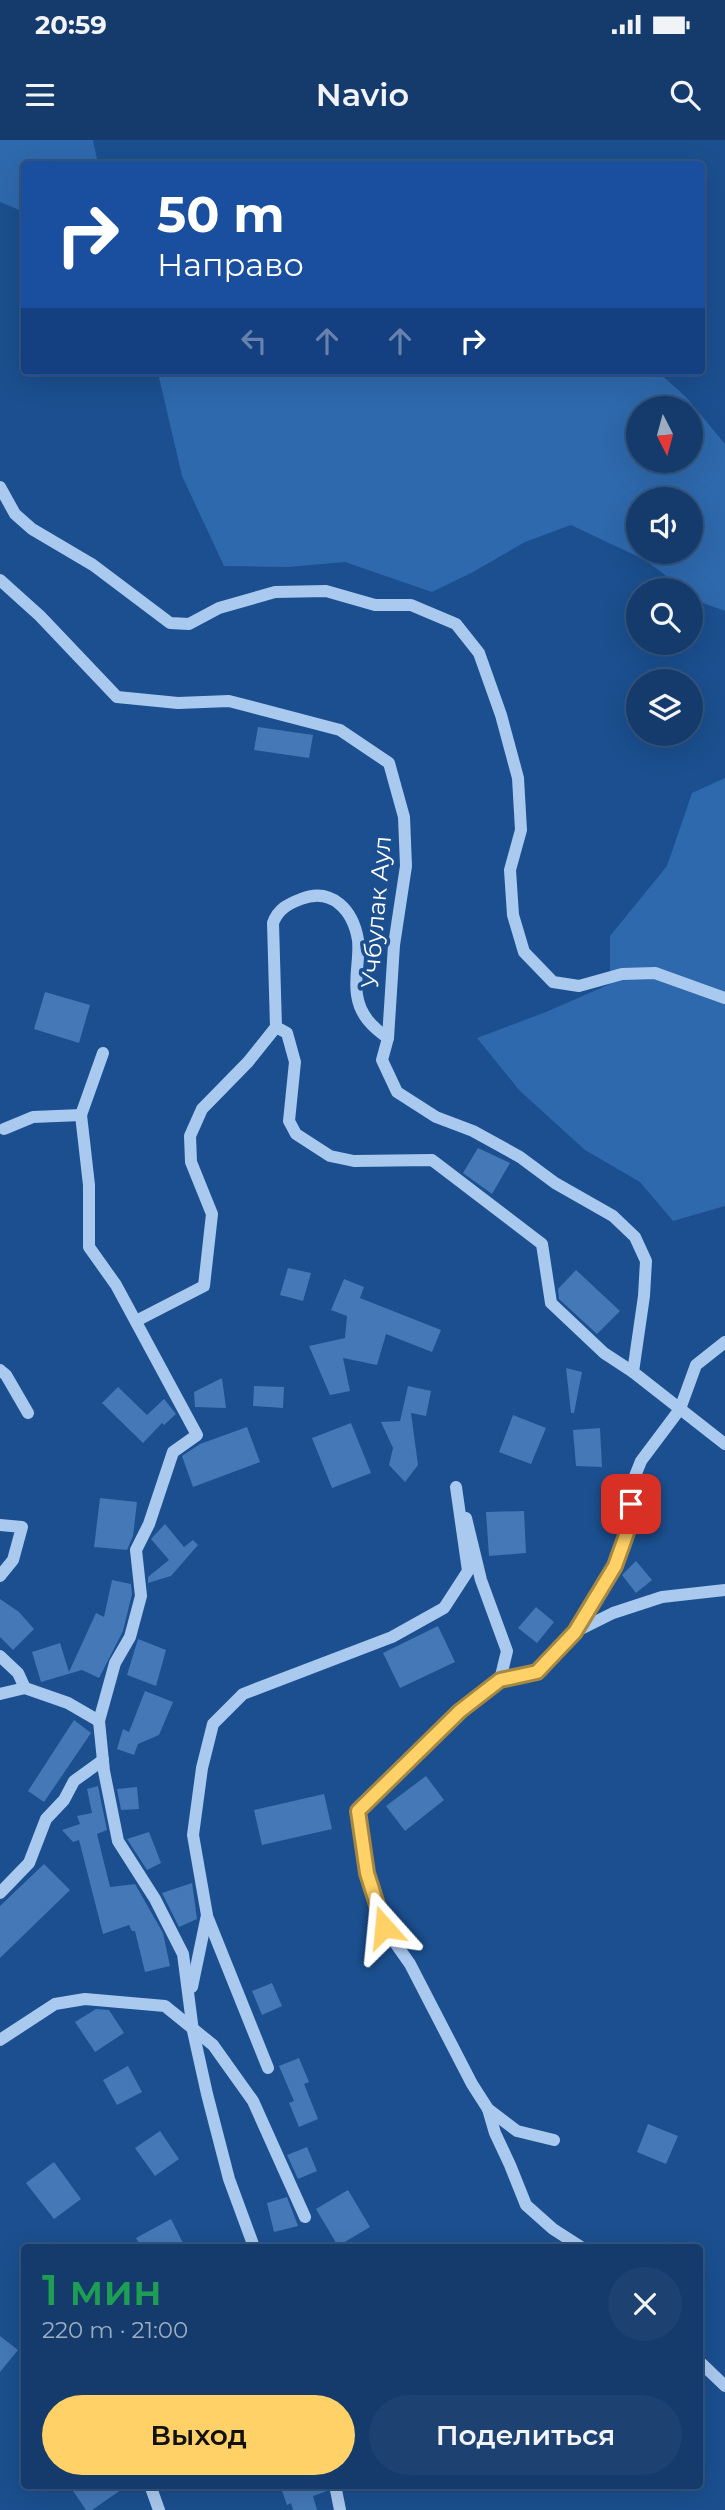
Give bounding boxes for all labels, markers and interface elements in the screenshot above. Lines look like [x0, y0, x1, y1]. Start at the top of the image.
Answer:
text: 20:59 [35, 9, 107, 41]
text: Navio [316, 75, 409, 114]
icon: menu [21, 76, 59, 114]
icon: search [666, 76, 704, 114]
text: 50 m [157, 185, 285, 244]
icon: right [42, 189, 133, 280]
text: Направо [157, 245, 304, 284]
icon: left [235, 322, 273, 360]
icon: ahead [308, 322, 346, 360]
icon: ahead [381, 322, 419, 360]
icon: right [454, 322, 492, 360]
north arrow [626, 396, 704, 472]
map controls [626, 396, 703, 746]
button: sound [626, 487, 703, 564]
button: search [626, 578, 703, 655]
button: layers [626, 669, 703, 746]
street label: Учбулак Аул [355, 835, 397, 989]
pin [601, 1474, 661, 1534]
icon: arrive [612, 1485, 650, 1523]
position arrow [347, 1890, 421, 1964]
text: 1 мин [42, 2264, 162, 2316]
button: close [608, 2267, 682, 2341]
text: 220 m · 21:00 [42, 2316, 188, 2344]
button: Выход [42, 2395, 355, 2475]
button: Поделиться [369, 2395, 682, 2475]

